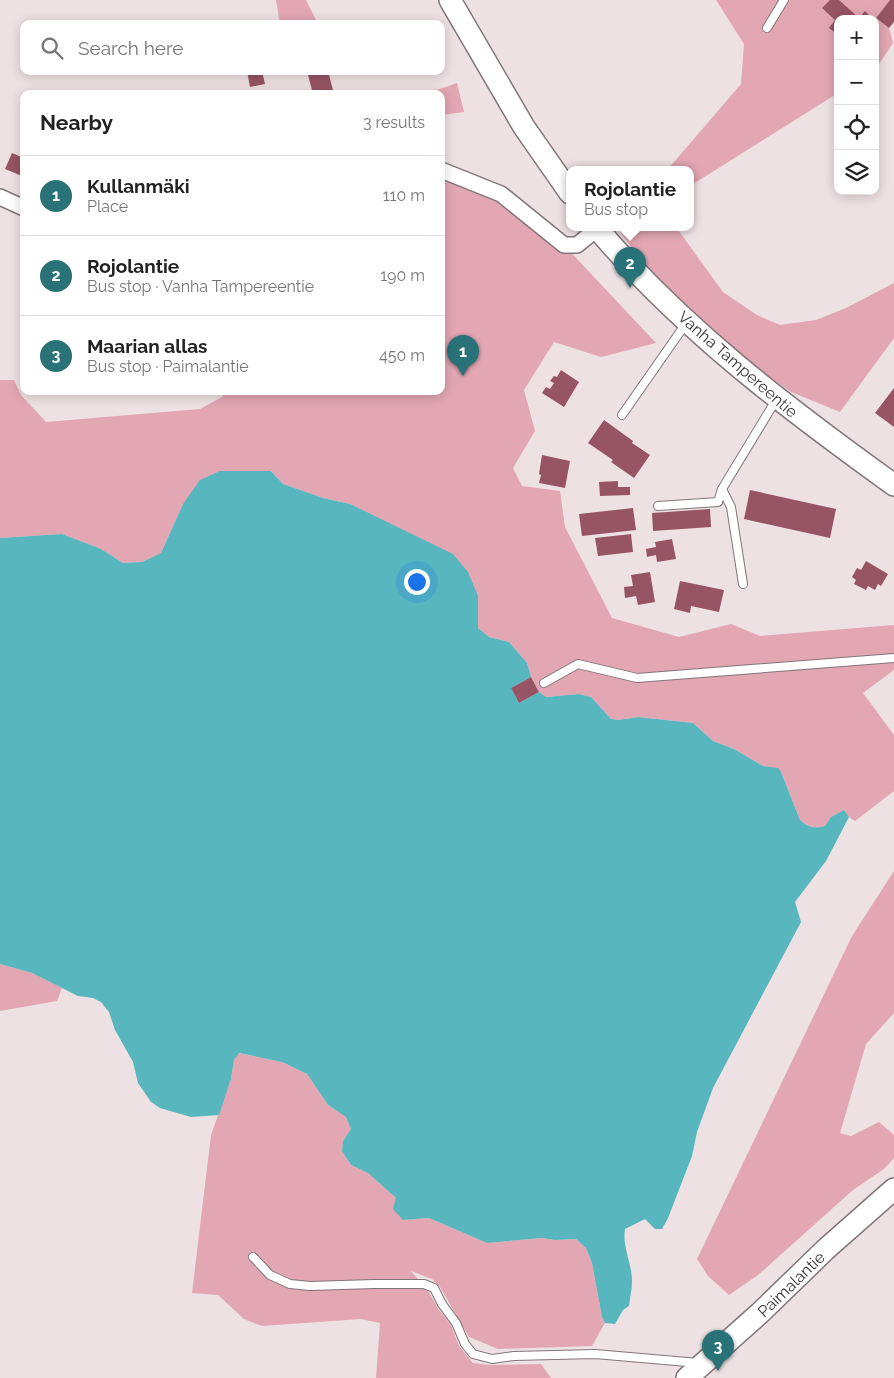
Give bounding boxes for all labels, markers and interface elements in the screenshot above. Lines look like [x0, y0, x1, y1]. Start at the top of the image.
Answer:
map controls [834, 15, 879, 195]
button: + [834, 15, 879, 60]
search box [20, 20, 445, 75]
icon: search [38, 34, 66, 62]
text: Search here [78, 37, 184, 59]
button: − [834, 60, 879, 105]
button: locate [834, 105, 879, 150]
text: Nearby [40, 110, 113, 135]
text: 3 results [363, 113, 425, 132]
button: layers [834, 150, 879, 195]
popup [566, 166, 694, 231]
text: Kullanmäki [87, 175, 190, 197]
text: Rojolantie [584, 178, 676, 200]
text: 1 [52, 186, 60, 205]
text: 110 m [383, 186, 425, 205]
text: Place [87, 197, 128, 216]
text: Bus stop [584, 200, 648, 219]
pin: 2 [614, 247, 646, 288]
text: Rojolantie [87, 255, 179, 277]
text: 2 [51, 266, 61, 285]
text: 190 m [380, 266, 425, 285]
text: Bus stop · Vanha Tampereentie [87, 277, 314, 296]
street label: Vanha Tampereentie [674, 307, 801, 421]
text: Maarian allas [87, 335, 208, 357]
pin: 1 [447, 335, 479, 376]
text: 3 [52, 346, 60, 365]
text: 450 m [379, 346, 425, 365]
text: Bus stop · Paimalantie [87, 357, 249, 376]
your location [404, 569, 430, 595]
street label: Paimalantie [754, 1248, 829, 1321]
pin: 3 [702, 1330, 734, 1371]

